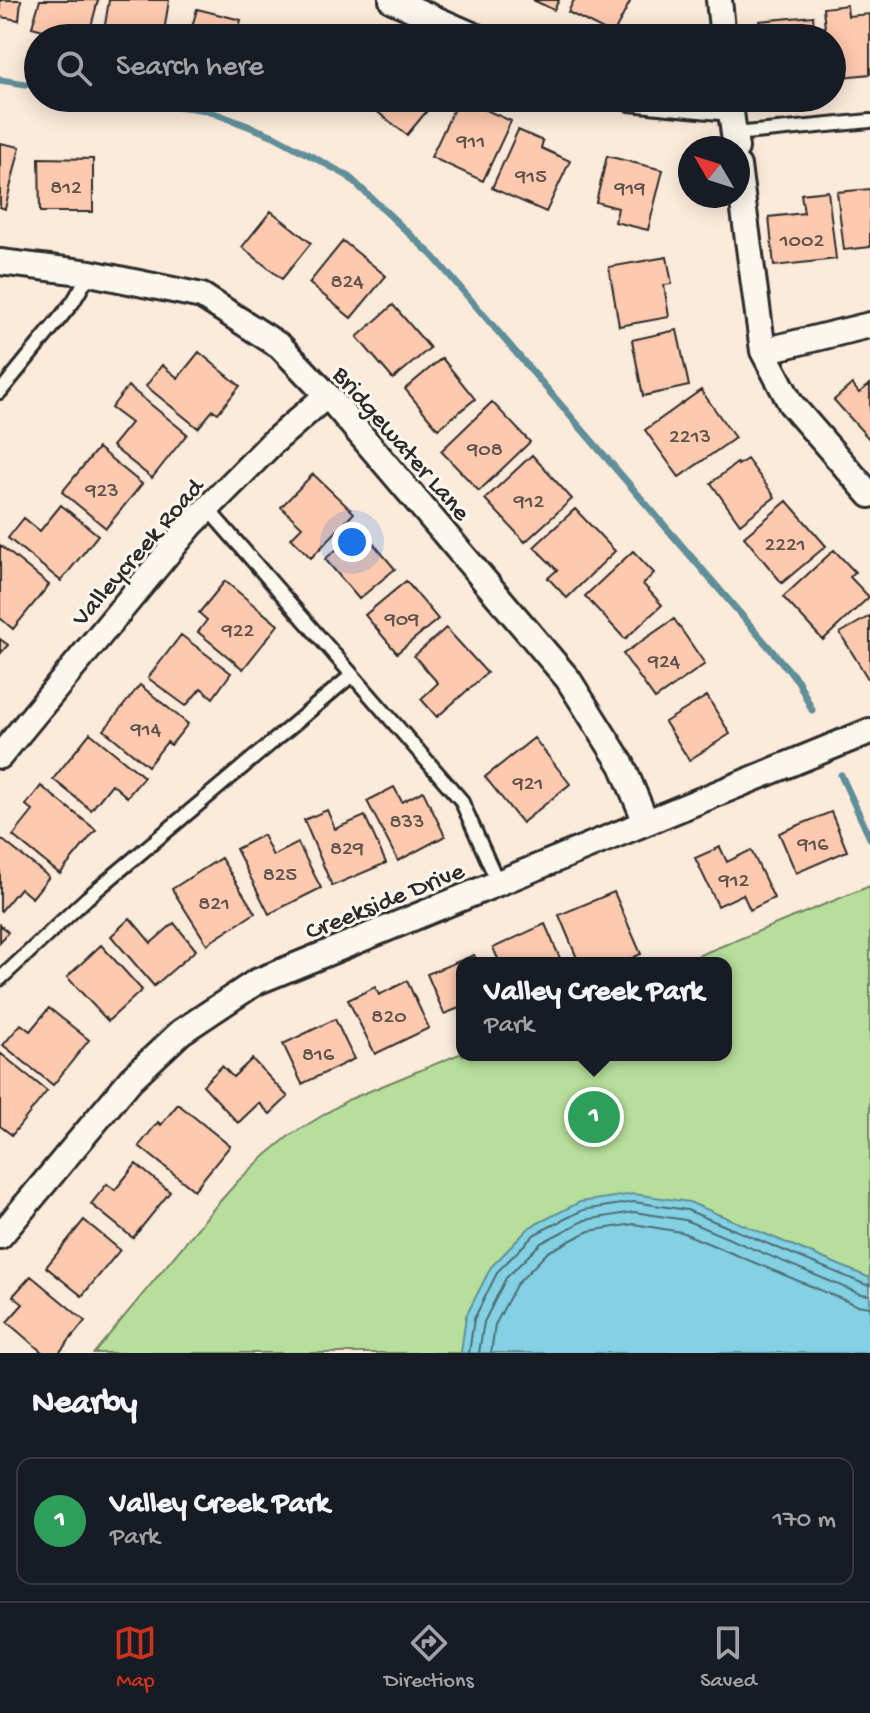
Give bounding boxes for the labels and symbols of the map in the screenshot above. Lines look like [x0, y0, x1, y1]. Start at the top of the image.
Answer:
house number: 911 [456, 130, 485, 156]
north arrow [678, 136, 750, 208]
house number: 915 [514, 165, 547, 191]
house number: 812 [50, 176, 82, 202]
house number: 919 [614, 177, 645, 203]
house number: 1002 [779, 229, 825, 255]
house number: 824 [330, 270, 364, 296]
street label: Bridgewater Lane [323, 360, 476, 529]
house number: 2213 [669, 425, 711, 451]
house number: 908 [466, 438, 503, 464]
street label: Valleycreek Road [66, 472, 213, 635]
house number: 923 [84, 479, 119, 505]
house number: 912 [513, 490, 545, 516]
your location [332, 522, 372, 562]
house number: 2221 [764, 533, 806, 559]
house number: 909 [384, 608, 419, 634]
house number: 922 [221, 619, 255, 645]
house number: 924 [647, 650, 681, 676]
house number: 914 [130, 718, 162, 744]
house number: 921 [512, 772, 543, 798]
house number: 833 [390, 810, 424, 836]
house number: 916 [796, 833, 829, 859]
house number: 829 [330, 837, 364, 863]
street label: Creekside Drive [302, 857, 470, 949]
house number: 825 [263, 863, 297, 889]
house number: 912 [718, 869, 750, 895]
house number: 821 [198, 892, 230, 918]
house number: 820 [371, 1005, 407, 1031]
house number: 816 [302, 1043, 335, 1069]
pin: 1 [568, 1087, 620, 1147]

